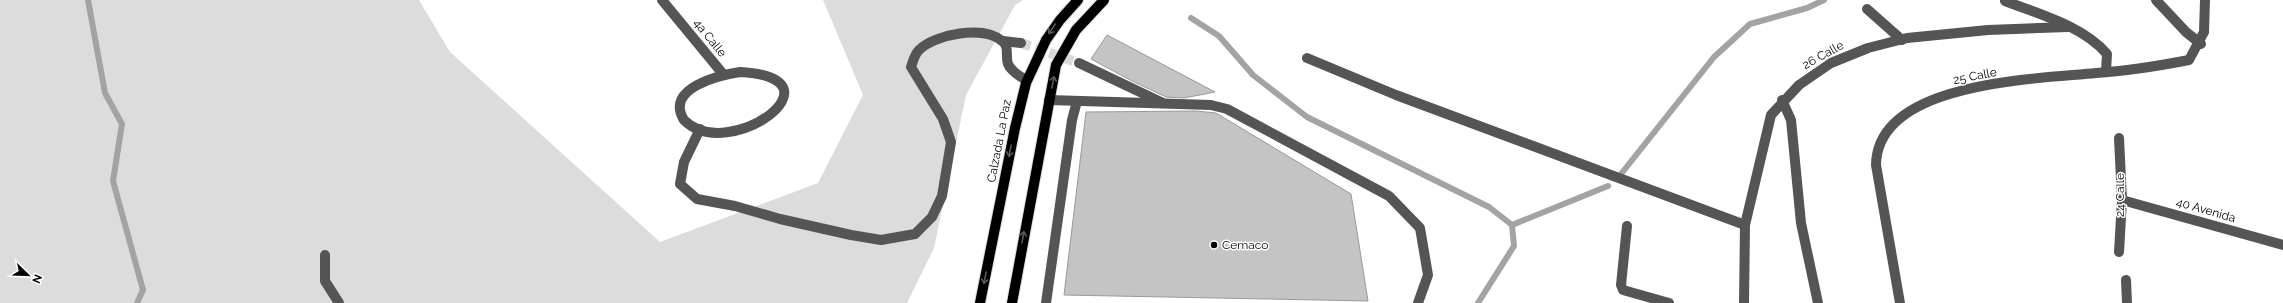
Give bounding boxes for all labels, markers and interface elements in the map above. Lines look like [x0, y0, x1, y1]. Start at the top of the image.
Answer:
street label: 4a Calle [691, 16, 729, 60]
one-way arrow [1048, 23, 1056, 35]
street label: 26 Calle [1800, 38, 1846, 72]
street label: 25 Calle [1952, 65, 1998, 87]
one-way arrow [1049, 76, 1057, 89]
street label: Calzada La Paz [984, 98, 1014, 184]
one-way arrow [1006, 144, 1014, 157]
street label: 24 Calle [2113, 173, 2127, 217]
street label: 40 Avenida [2175, 195, 2237, 225]
one-way arrow [1019, 231, 1027, 244]
place label: Cemaco [1222, 238, 1269, 252]
marker: Cemaco [1209, 240, 1219, 250]
north arrow [8, 255, 48, 295]
one-way arrow [981, 271, 989, 284]
text: N [29, 272, 44, 285]

